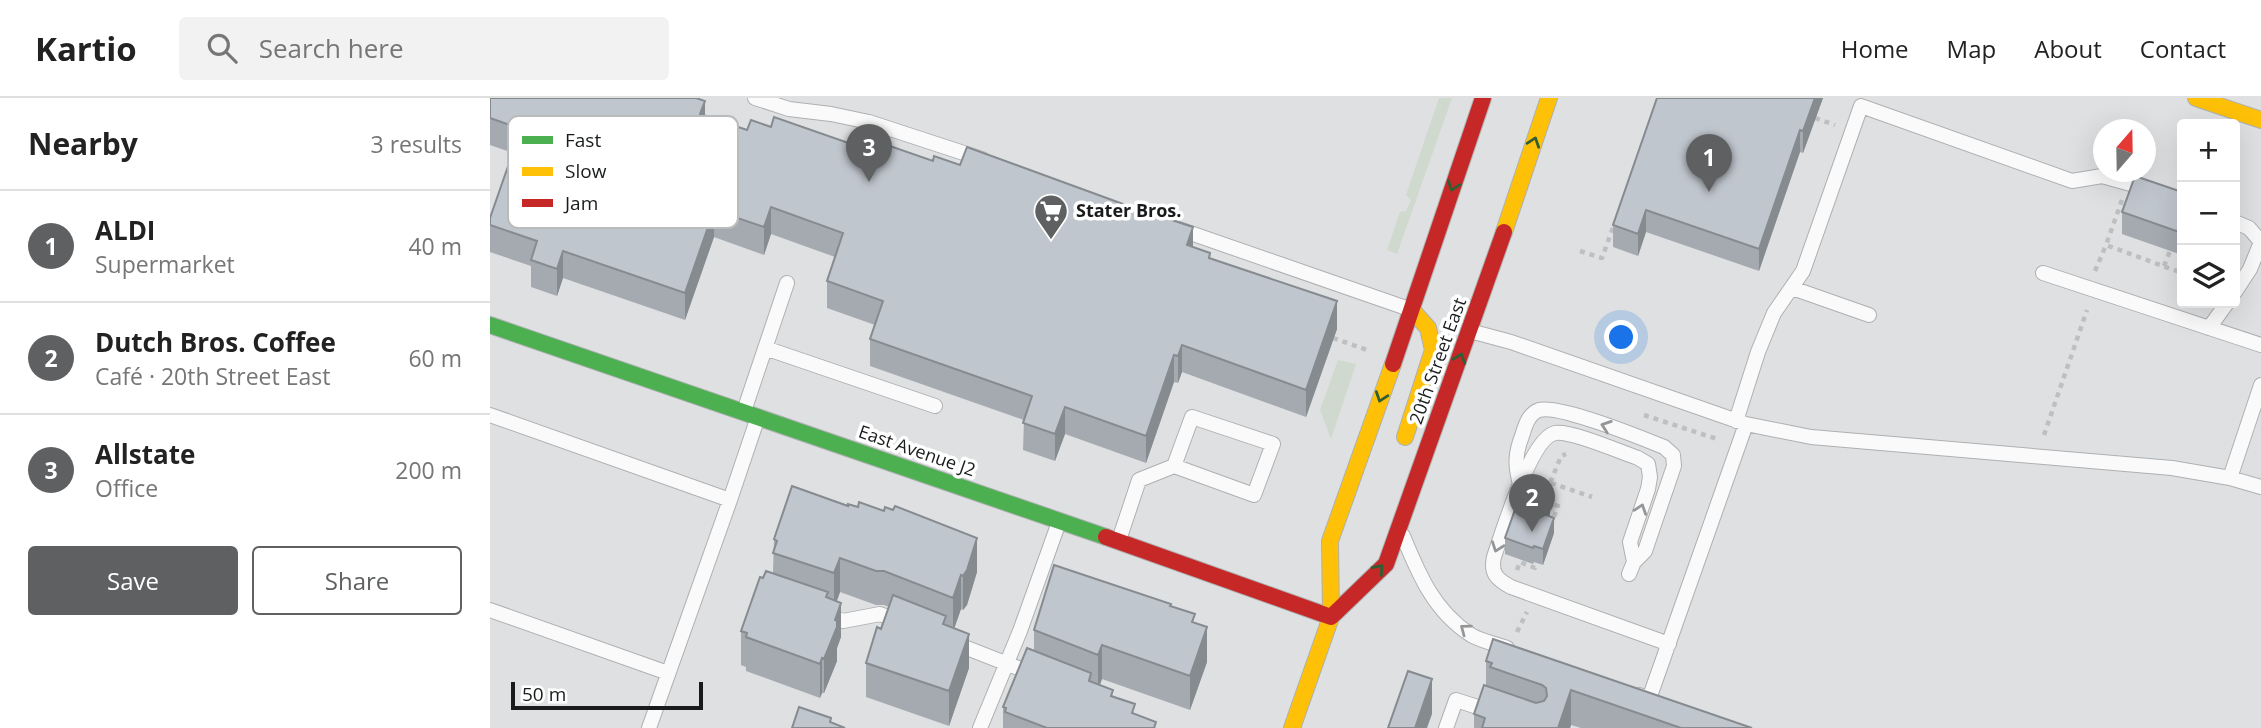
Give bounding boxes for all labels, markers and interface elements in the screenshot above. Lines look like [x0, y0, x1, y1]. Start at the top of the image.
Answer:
search box [179, 17, 669, 80]
text: Kartio [35, 26, 137, 71]
icon: search [203, 29, 241, 67]
text: Search here [259, 30, 404, 66]
text: Home [1841, 32, 1909, 65]
text: Map [1947, 32, 1996, 65]
text: About [2034, 32, 2102, 65]
text: Contact [2140, 32, 2226, 65]
legend [508, 116, 738, 228]
north arrow [2093, 119, 2156, 182]
map controls [2177, 119, 2240, 308]
button: + [2177, 119, 2240, 182]
text: Nearby [28, 123, 138, 164]
pin: 3 [846, 124, 892, 182]
text: Fast [565, 127, 601, 153]
text: 3 results [371, 128, 462, 160]
pin: 1 [1686, 134, 1732, 192]
one-way arrow [1526, 137, 1540, 149]
text: Slow [565, 158, 607, 184]
one-way arrow [1447, 179, 1461, 192]
button: − [2177, 182, 2240, 245]
text: Jam [563, 190, 598, 216]
supermarket icon: Stater Bros. [1032, 192, 1070, 241]
place label: Stater Bros. [1076, 198, 1181, 222]
text: ALDI [95, 212, 155, 248]
text: 1 [44, 230, 58, 262]
text: 40 m [408, 230, 462, 262]
button: layers [2177, 245, 2240, 308]
text: Supermarket [95, 248, 235, 280]
street label: 20th Street East [1403, 294, 1471, 427]
your location [1604, 320, 1638, 354]
text: Dutch Bros. Coffee [95, 324, 336, 360]
text: 2 [44, 342, 58, 374]
text: 60 m [408, 342, 462, 374]
one-way arrow [1452, 352, 1466, 364]
text: Café · 20th Street East [95, 360, 330, 392]
one-way arrow [1375, 391, 1389, 403]
street label: East Avenue J2 [856, 419, 979, 481]
one-way arrow [1600, 420, 1612, 434]
text: Allstate [95, 436, 195, 472]
text: 3 [44, 454, 58, 486]
text: 200 m [395, 454, 462, 486]
text: Office [95, 472, 158, 504]
pin: 2 [1509, 474, 1555, 532]
one-way arrow [1633, 504, 1647, 516]
one-way arrow [1491, 540, 1505, 553]
button: Save [28, 546, 238, 615]
button: Share [252, 546, 462, 615]
one-way arrow [1371, 564, 1383, 577]
one-way arrow [1460, 625, 1473, 638]
scale bar [511, 679, 704, 711]
text: 50 m [522, 681, 566, 707]

